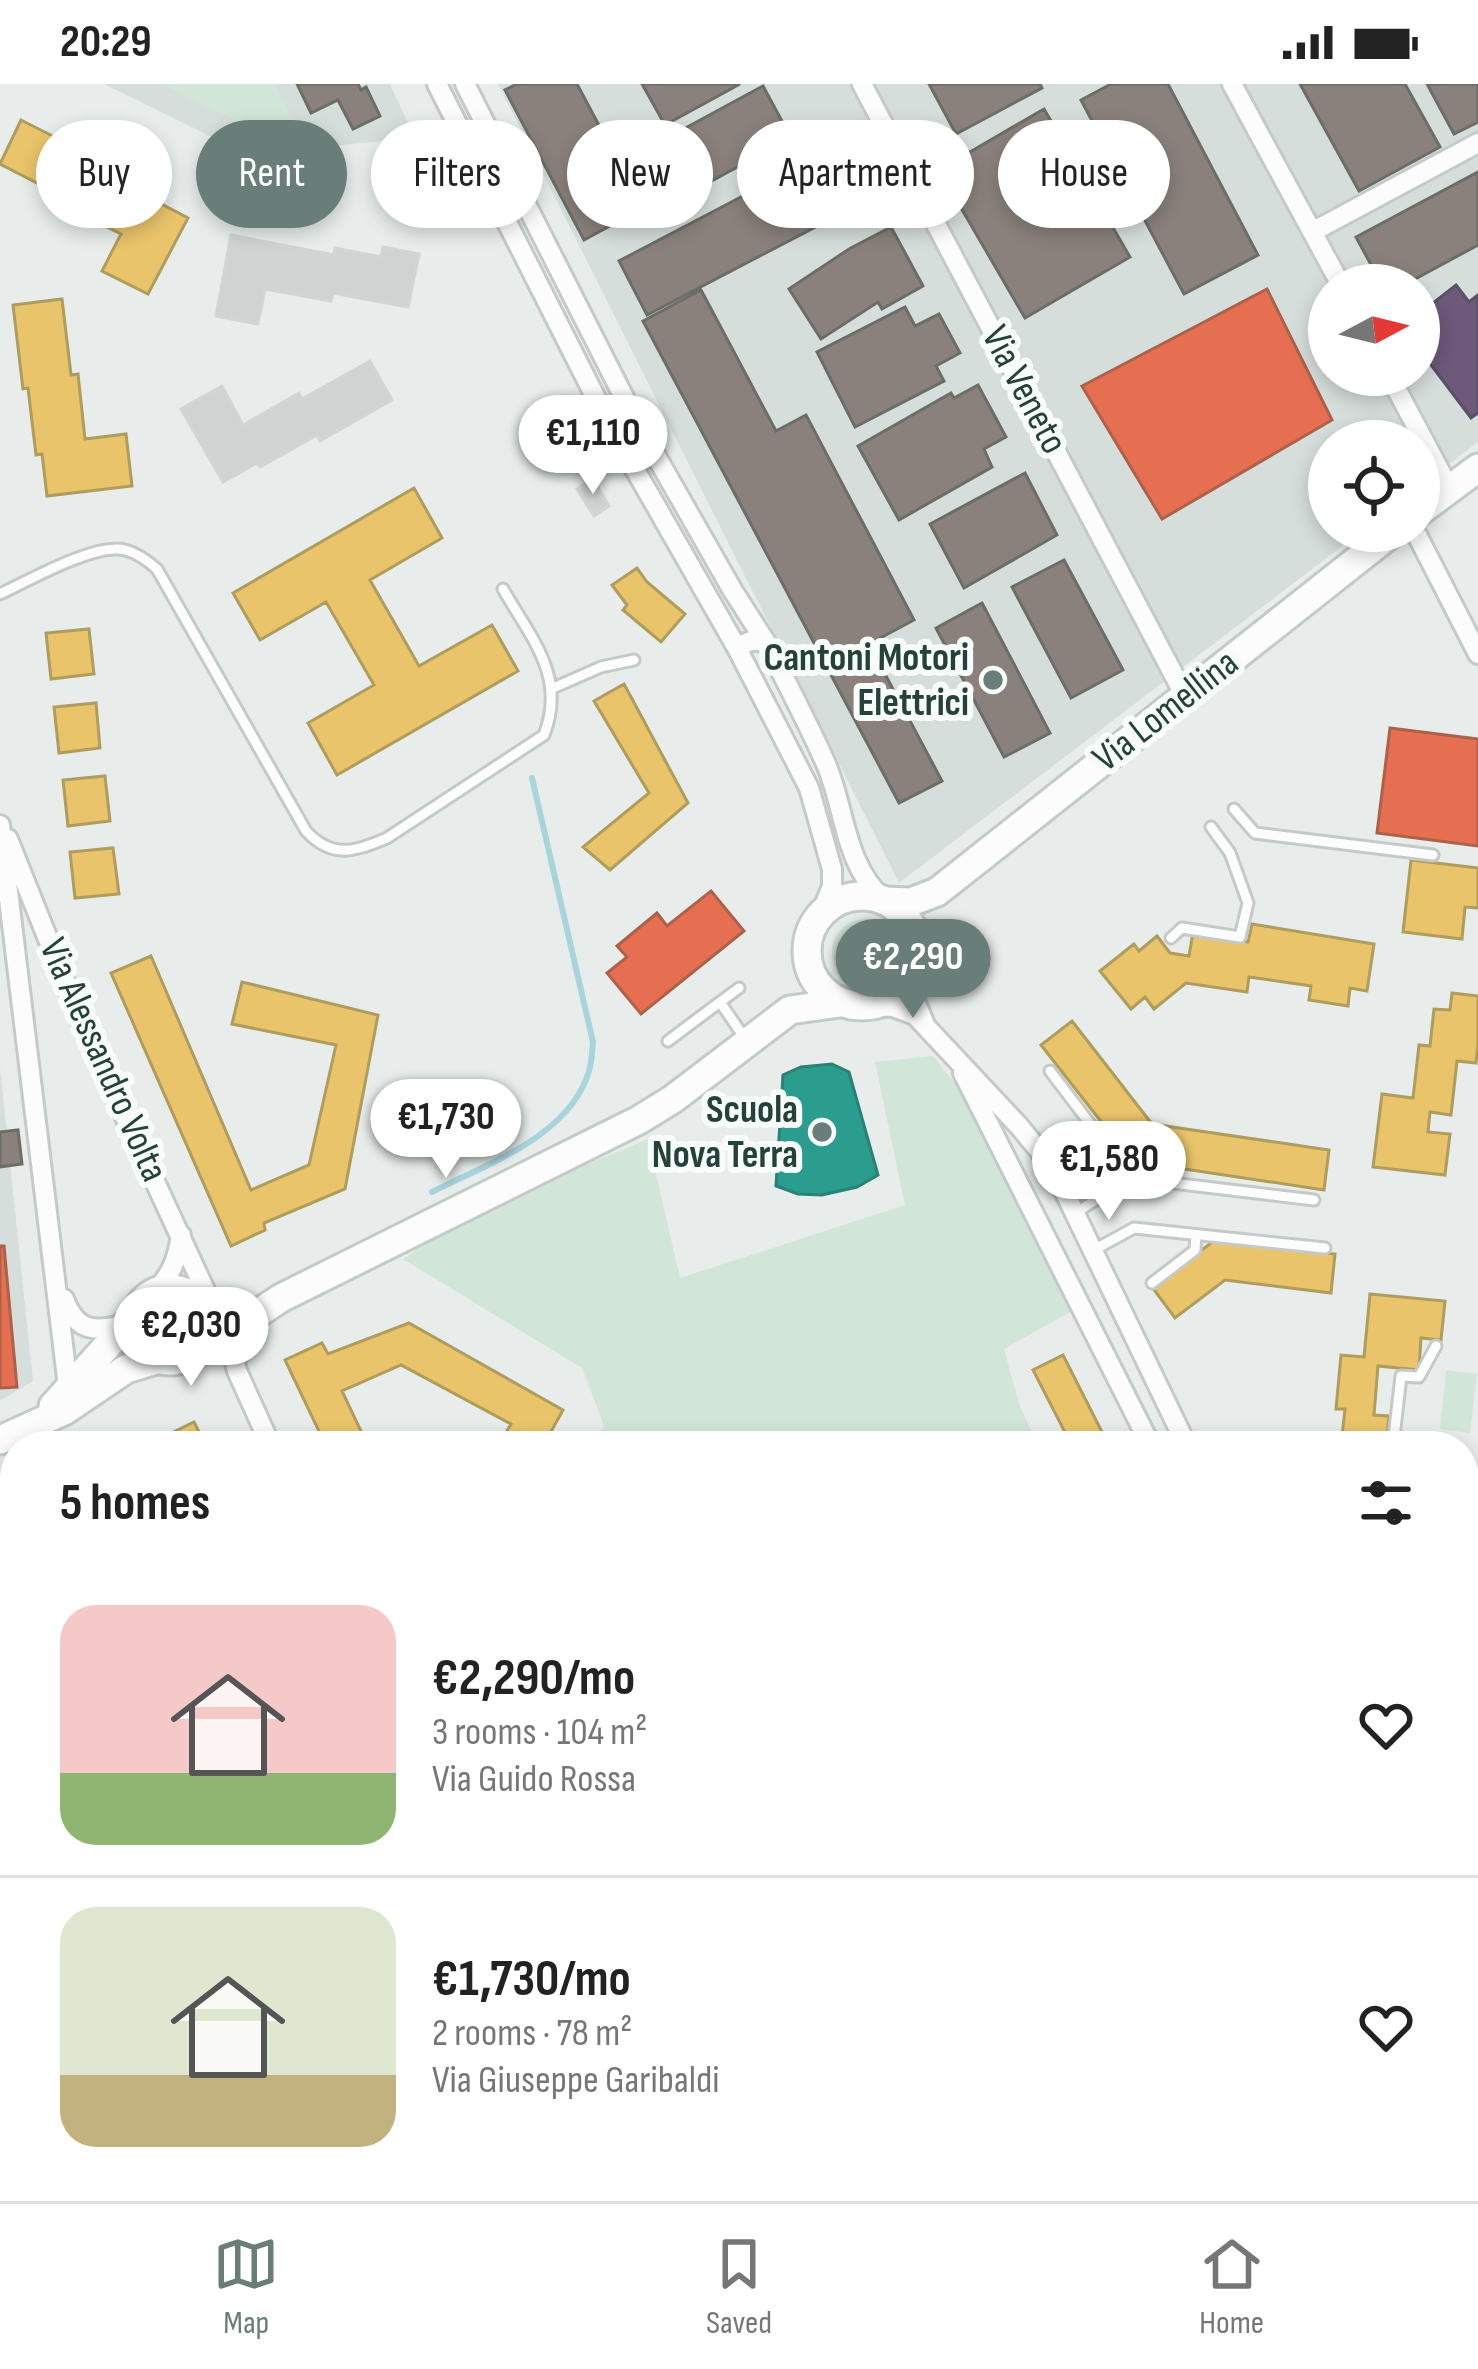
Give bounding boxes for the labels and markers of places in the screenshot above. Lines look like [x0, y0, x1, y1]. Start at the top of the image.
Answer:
pin: €1,110 [495, 395, 691, 497]
place label: Cantoni Motori Elettrici [764, 635, 969, 727]
marker: Cantoni Motori Elettrici [980, 667, 1006, 693]
pin: €2,290 [815, 919, 1011, 1021]
pin: €1,730 [348, 1079, 544, 1181]
place label: Scuola Nova Terra [652, 1087, 798, 1179]
marker: Scuola Nova Terra [809, 1119, 835, 1145]
pin: €1,580 [1011, 1121, 1207, 1223]
pin: €2,030 [93, 1287, 289, 1389]

